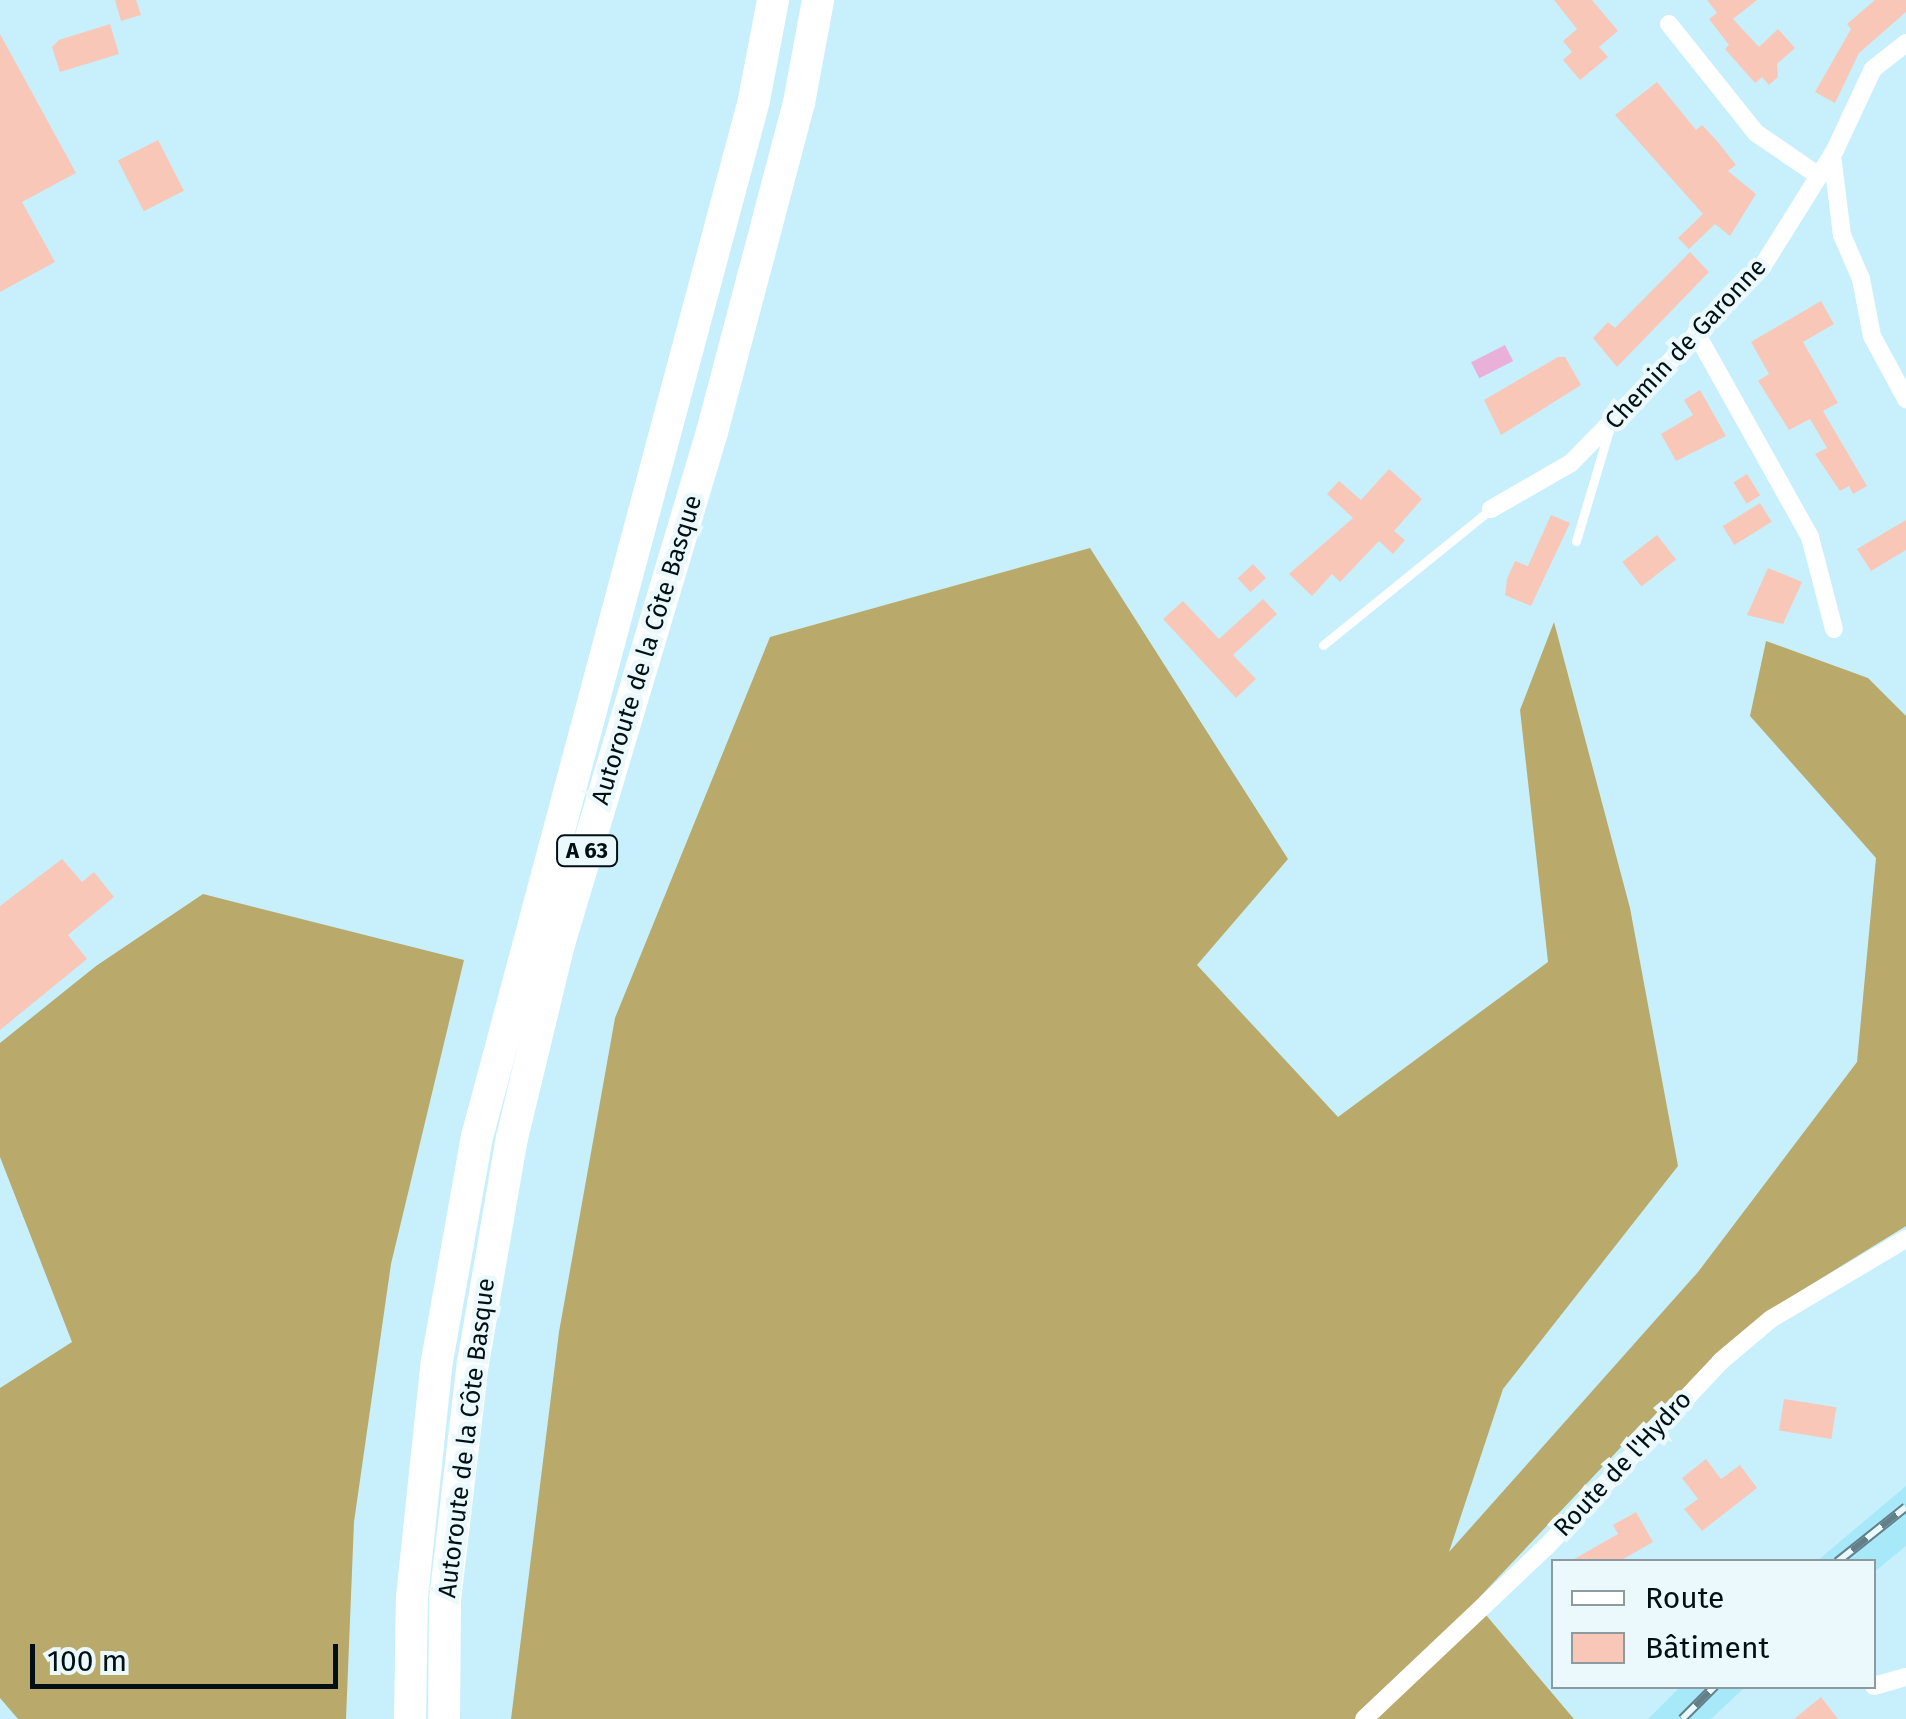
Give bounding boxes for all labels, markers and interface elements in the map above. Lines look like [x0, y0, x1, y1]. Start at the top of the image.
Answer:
street label: Chemin de Garonne [1599, 252, 1773, 436]
street label: Autoroute de la Côte Basque [586, 492, 708, 808]
road number: A 63 [554, 834, 620, 868]
street label: Autoroute de la Côte Basque [432, 1276, 502, 1600]
street label: Route de l'Hydro [1548, 1385, 1698, 1543]
legend [1551, 1559, 1876, 1689]
text: Route [1645, 1580, 1724, 1616]
scale bar [35, 1624, 342, 1686]
text: Bâtiment [1645, 1630, 1769, 1666]
text: 100 m [47, 1643, 127, 1679]

